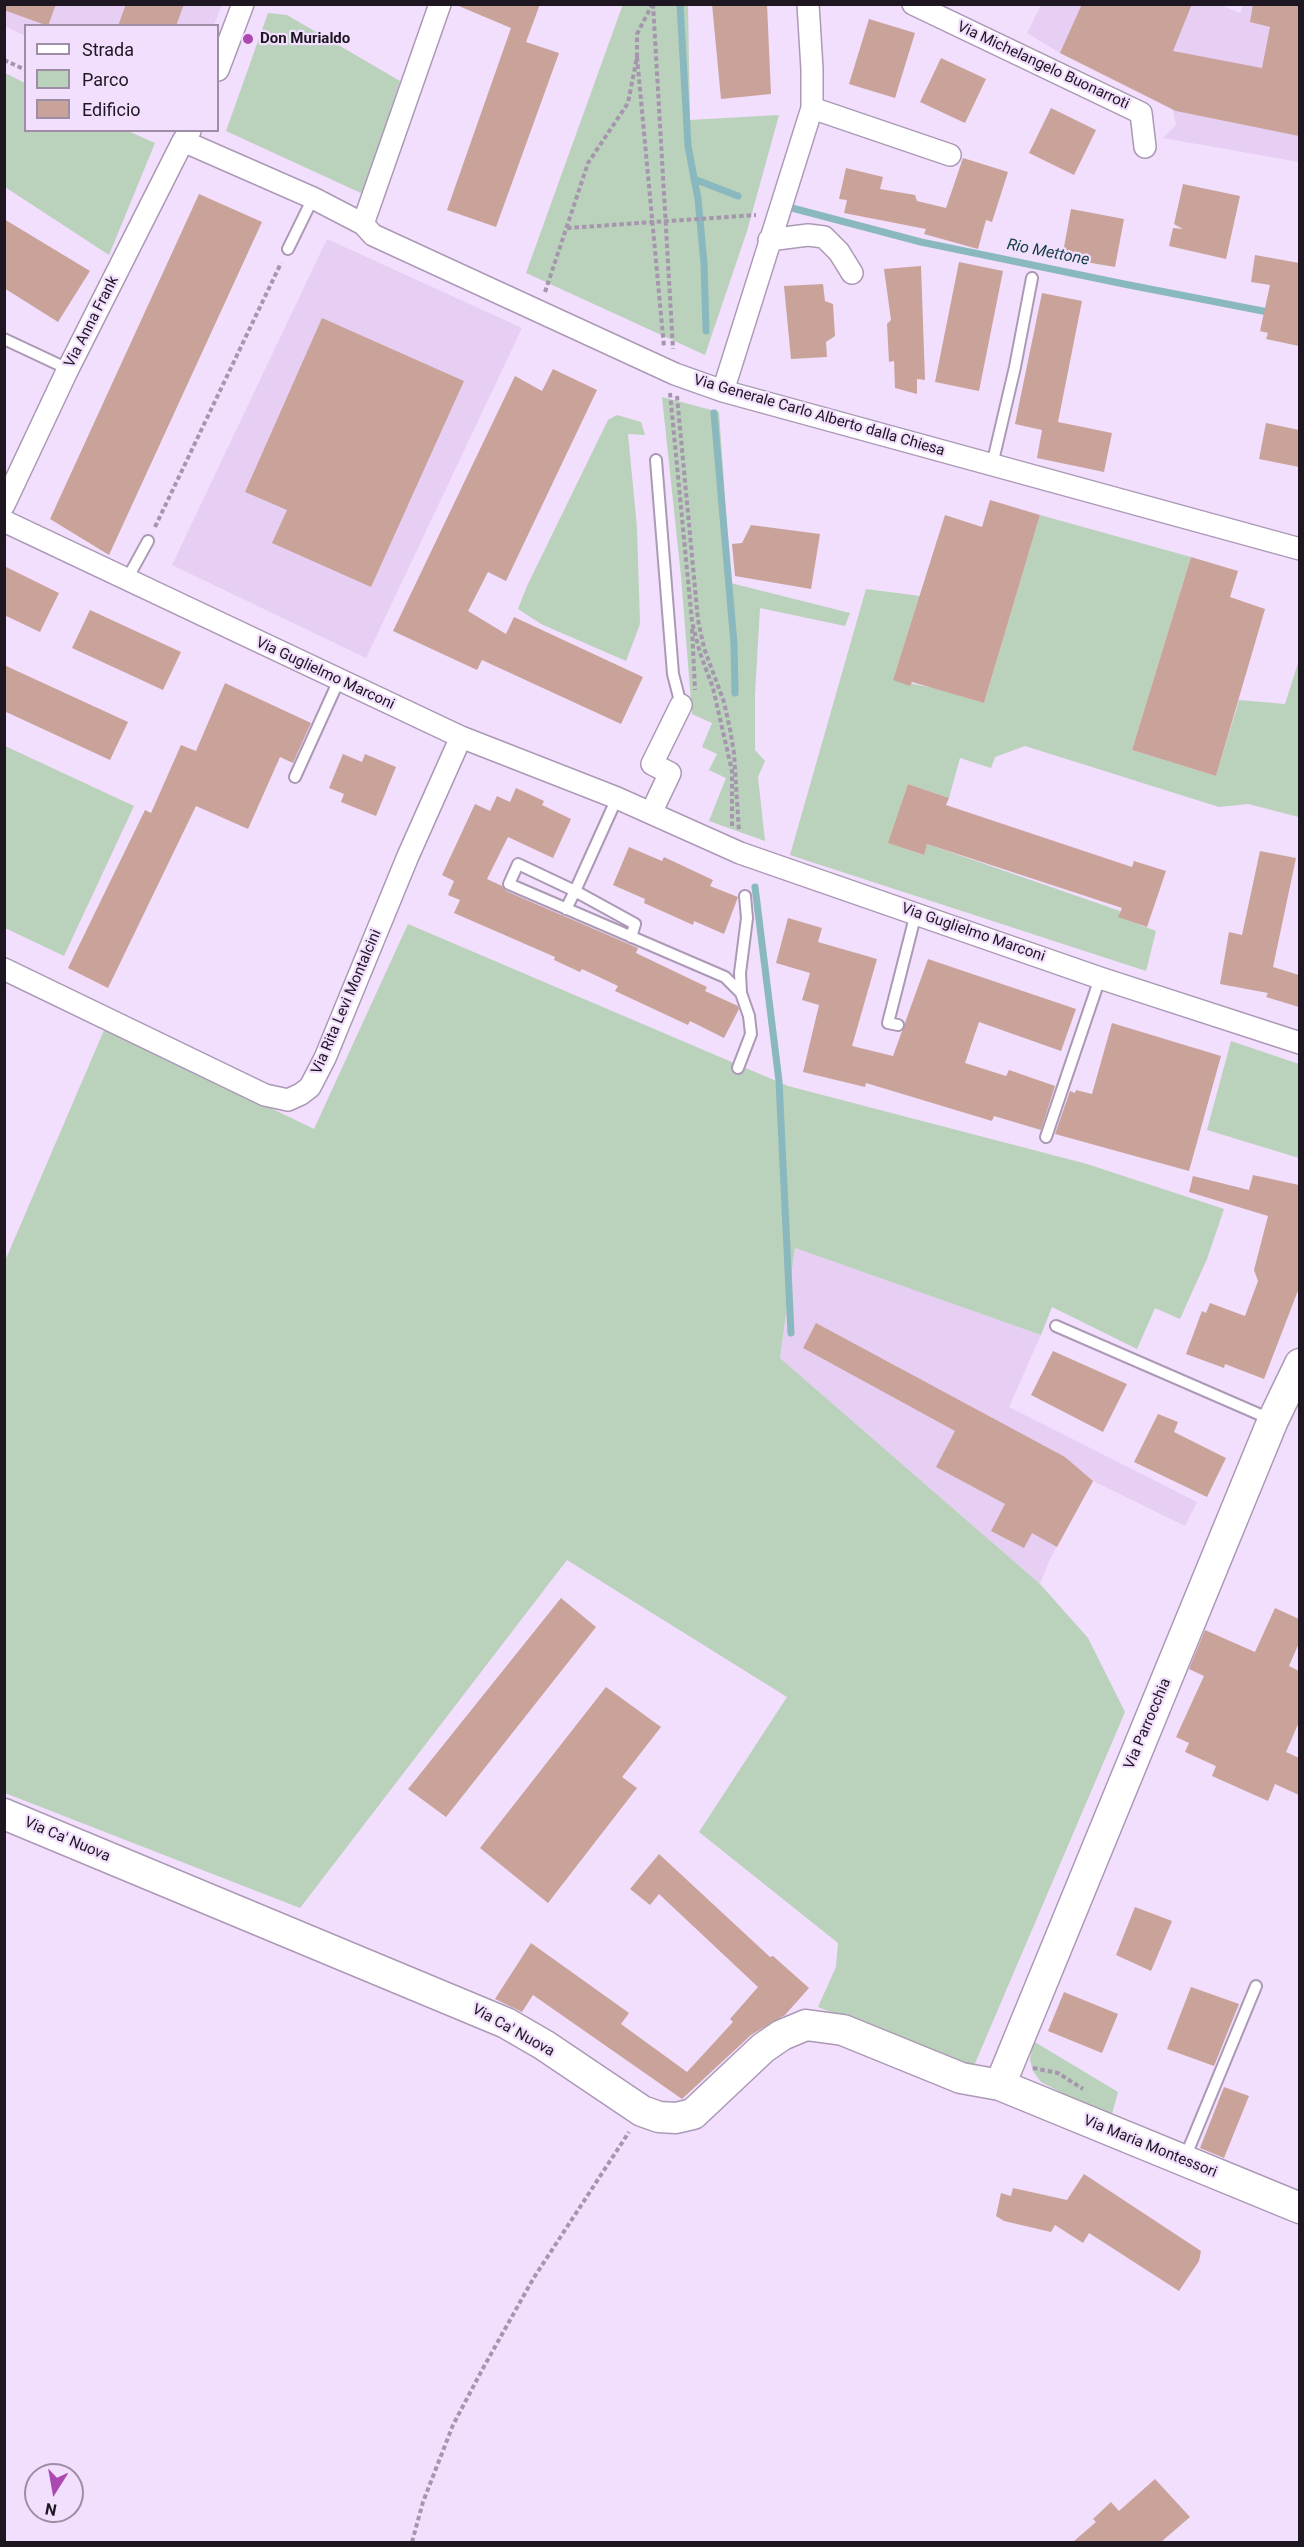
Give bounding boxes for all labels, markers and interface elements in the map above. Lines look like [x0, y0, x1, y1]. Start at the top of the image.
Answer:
street label: Via Michelangelo Buonarroti [954, 18, 1132, 114]
legend [24, 24, 219, 132]
place label: Don Murialdo [260, 30, 350, 48]
marker: Don Murialdo [241, 32, 255, 46]
text: Strada [82, 39, 134, 60]
text: Parco [82, 69, 129, 90]
text: Edificio [82, 99, 141, 120]
water label: Rio Mettone [1005, 236, 1091, 270]
street label: Via Anna Frank [61, 273, 123, 371]
street label: Via Generale Carlo Alberto dalla Chiesa [691, 371, 947, 461]
street label: Via Guglielmo Marconi [253, 634, 397, 714]
street label: Via Guglielmo Marconi [899, 900, 1047, 966]
street label: Via Rita Levi Montalcini [308, 927, 386, 1077]
street label: Via Parrocchia [1121, 1676, 1175, 1772]
street label: Via Ca' Nuova [21, 1814, 113, 1866]
street label: Via Ca' Nuova [469, 2001, 557, 2061]
street label: Via Maria Montessori [1081, 2112, 1219, 2182]
north arrow [24, 2463, 84, 2523]
text: N [44, 2499, 58, 2520]

